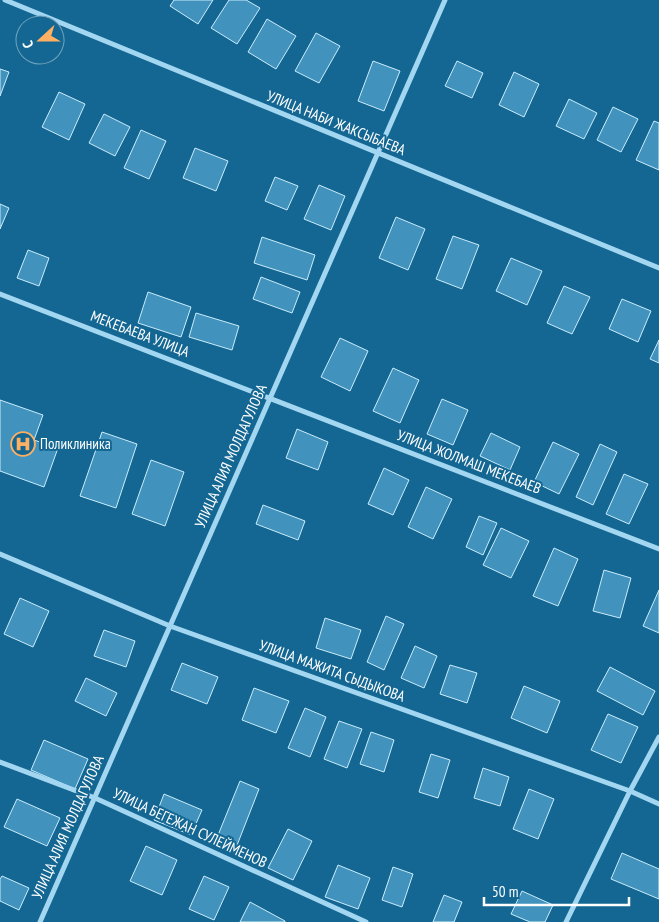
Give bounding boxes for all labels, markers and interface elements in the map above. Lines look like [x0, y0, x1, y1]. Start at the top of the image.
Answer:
north arrow [15, 15, 65, 65]
text: С [18, 38, 37, 51]
street label: УЛИЦА НАБИ ЖАКСЫБАЕВА [264, 86, 409, 159]
street label: МЕКЕБАЕВА УЛИЦА [88, 306, 193, 361]
street label: УЛИЦА АЛИЯ МОЛДАГУЛОВА [190, 380, 271, 531]
street label: УЛИЦА ЖОЛМАШ МЕКЕБАЕВ [394, 425, 544, 498]
hospital icon: Поликлиника [10, 431, 36, 457]
place label: Поликлиника [40, 434, 111, 453]
street label: УЛИЦА МАЖИТА СЫДЫКОВА [257, 635, 409, 706]
street label: УЛИЦА АЛИЯ МОЛДАГУЛОВА [27, 751, 108, 902]
street label: УЛИЦА БЕГЕЖАН СУЛЕЙМЕНОВ [110, 783, 270, 872]
scale bar [484, 874, 629, 906]
text: 50 m [492, 882, 518, 901]

